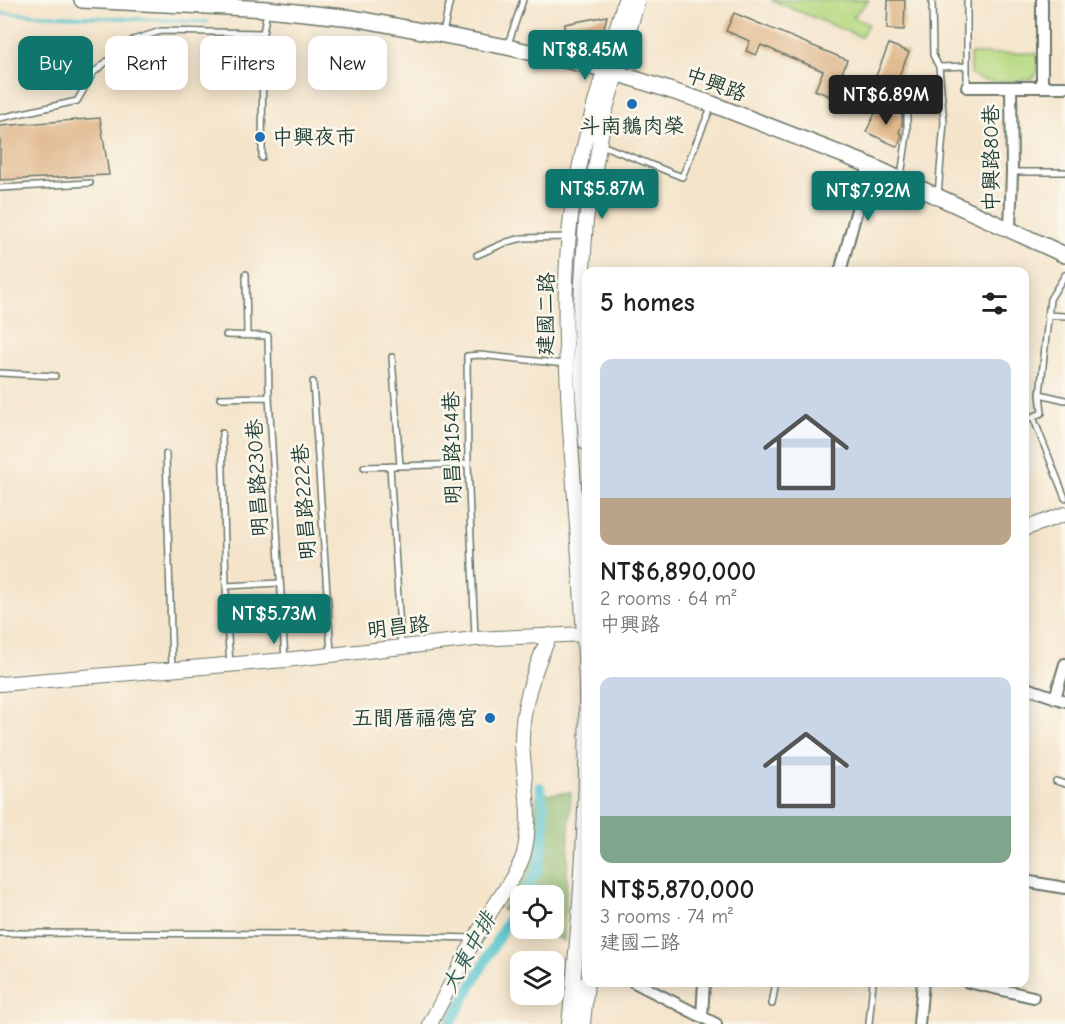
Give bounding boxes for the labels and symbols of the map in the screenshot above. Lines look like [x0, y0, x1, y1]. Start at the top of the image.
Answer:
pin: NT$8.45M [523, 30, 647, 81]
street label: 中興路 [682, 62, 750, 106]
pin: NT$6.89M [824, 75, 948, 126]
marker: 斗南鵝肉榮 [625, 97, 639, 111]
street label: 中興路80巷 [979, 104, 1003, 212]
place label: 斗南鵝肉榮 [580, 114, 685, 138]
place label: 中興夜市 [272, 125, 356, 149]
marker: 中興夜市 [253, 130, 267, 144]
pin: NT$5.87M [540, 169, 664, 220]
pin: NT$7.92M [806, 171, 930, 222]
street label: 建國二路 [533, 272, 559, 356]
street label: 明昌路154巷 [439, 391, 465, 505]
street label: 明昌路230巷 [242, 418, 272, 538]
street label: 明昌路222巷 [288, 443, 320, 561]
pin: NT$5.73M [212, 594, 336, 645]
street label: 明昌路 [365, 612, 431, 642]
place label: 五間厝福德宮 [352, 706, 478, 730]
marker: 五間厝福德宮 [483, 711, 497, 725]
water label: 大東中排 [436, 906, 503, 997]

